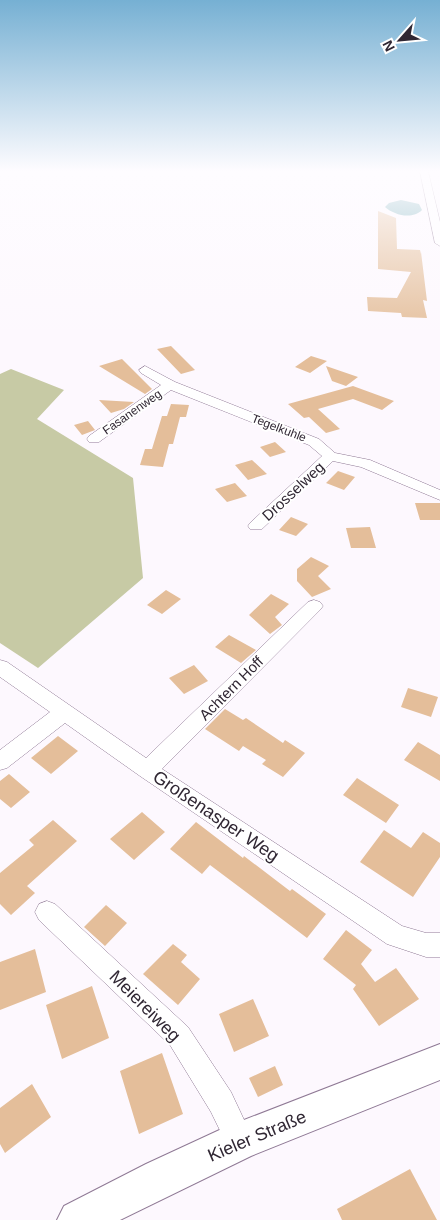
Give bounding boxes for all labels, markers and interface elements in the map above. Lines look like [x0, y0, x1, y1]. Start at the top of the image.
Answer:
north arrow [375, 15, 425, 65]
text: N [379, 38, 398, 54]
street label: Fasanenweg [100, 387, 164, 437]
street label: Tegelkuhle [250, 411, 309, 445]
street label: Drosselweg [259, 458, 327, 524]
street label: Achtern Hoff [196, 652, 267, 723]
street label: Großenasper Weg [149, 766, 283, 866]
street label: Meiereiweg [105, 966, 185, 1046]
street label: Kieler Straße [205, 1106, 309, 1166]

